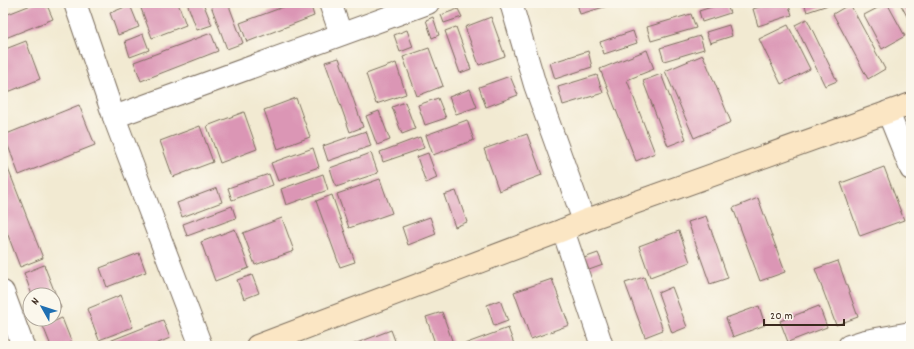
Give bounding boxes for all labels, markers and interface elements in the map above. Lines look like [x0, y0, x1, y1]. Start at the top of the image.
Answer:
north arrow [22, 287, 62, 327]
text: N [28, 294, 44, 309]
scale bar [764, 301, 844, 327]
text: 20 m [770, 308, 793, 325]

